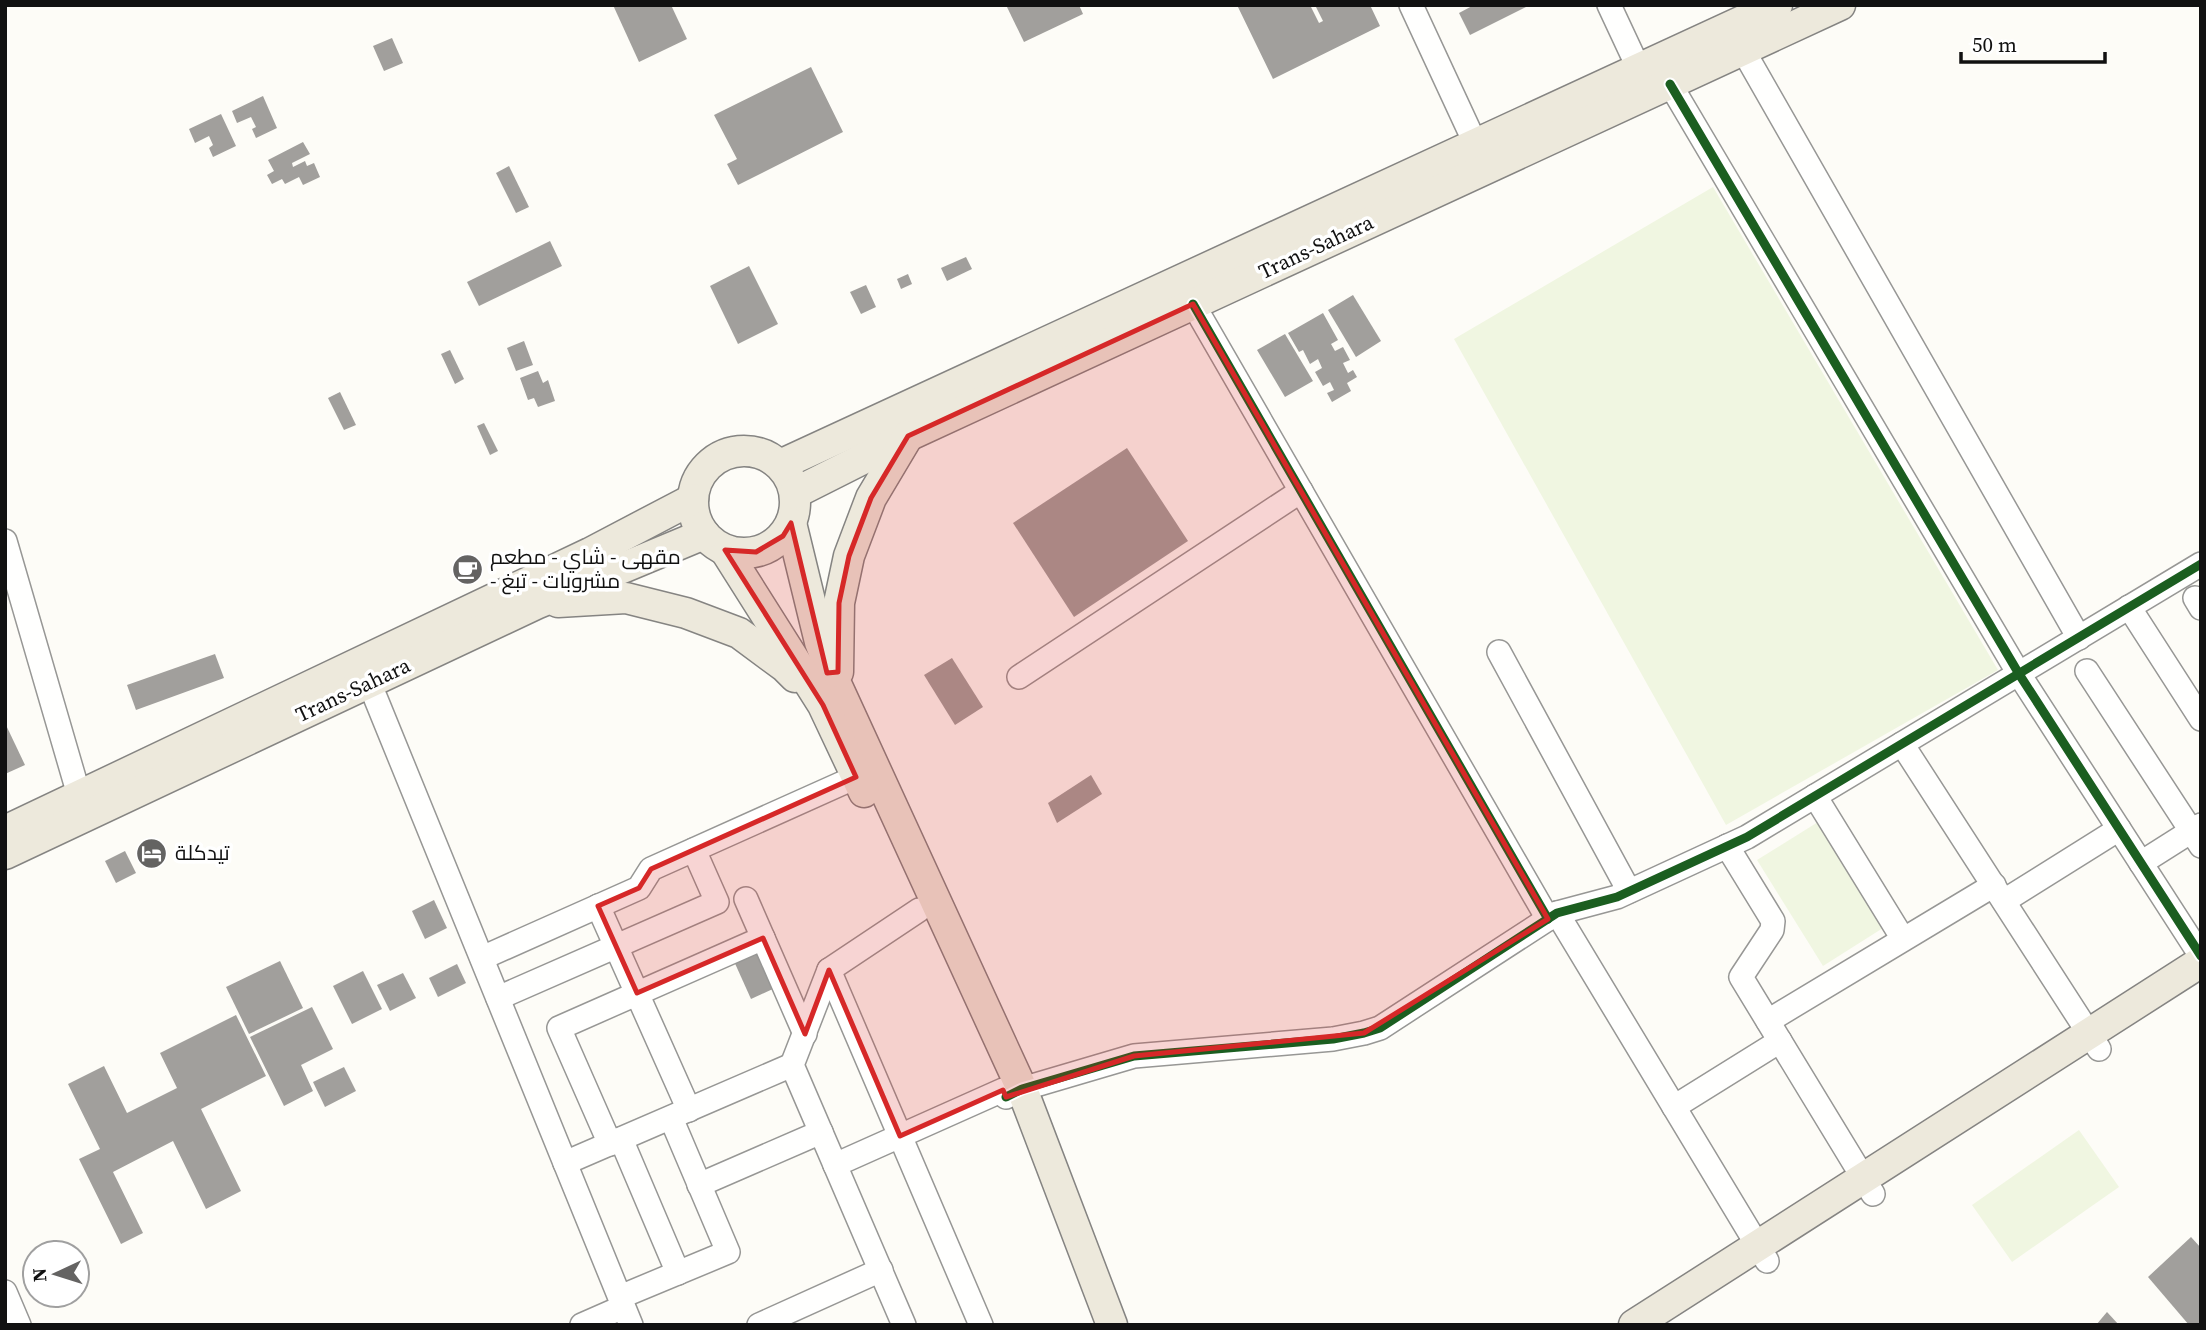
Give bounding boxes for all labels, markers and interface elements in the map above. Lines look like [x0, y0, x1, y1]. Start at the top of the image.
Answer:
scale bar [1961, 21, 2104, 65]
text: 50 m [1972, 30, 2017, 59]
street label: Trans-Sahara [1254, 207, 1378, 286]
place label: مقهى - شاي - مطعم - مشروبات - تبغ [490, 542, 681, 595]
cafe icon: مقهى - شاي - مطعم - مشروبات - تبغ [450, 552, 484, 586]
street label: Trans-Sahara [291, 650, 415, 729]
hotel icon: تيدكلة [135, 836, 169, 870]
place label: تيدكلة [175, 838, 230, 867]
north arrow [21, 1239, 91, 1309]
text: N [26, 1267, 52, 1283]

